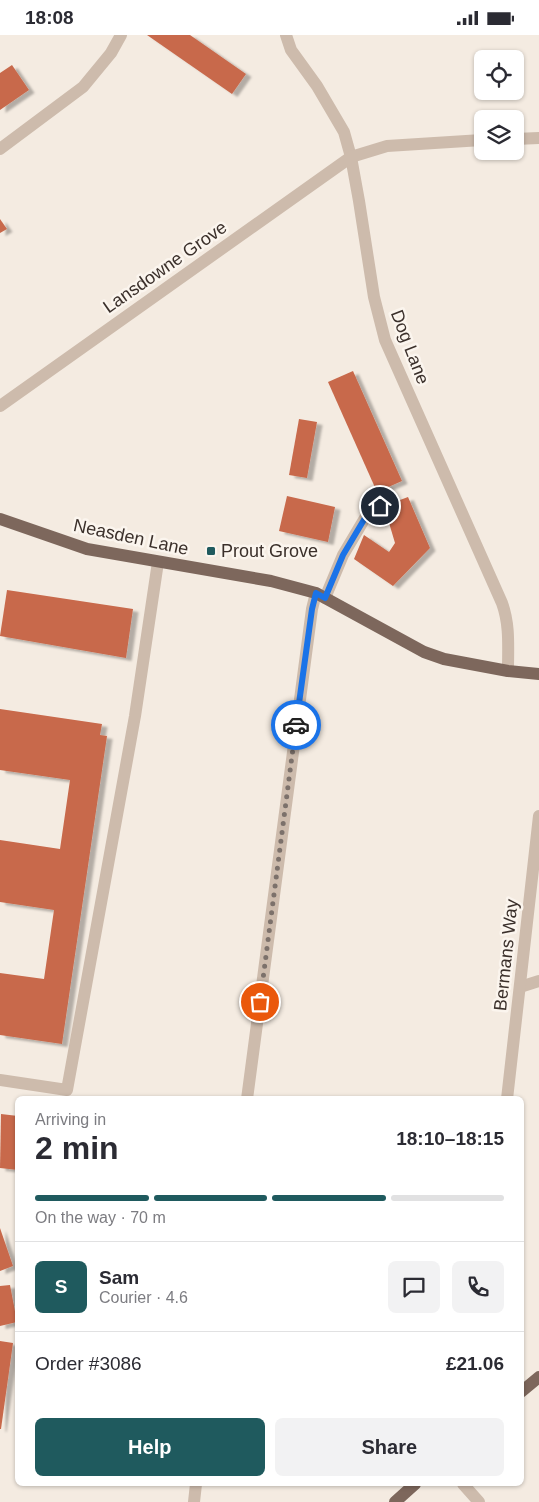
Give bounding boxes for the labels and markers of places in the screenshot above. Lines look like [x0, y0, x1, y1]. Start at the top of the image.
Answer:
pin [359, 485, 401, 527]
place label: Prout Grove [221, 541, 318, 561]
marker: Prout Grove [205, 545, 217, 557]
pin [239, 981, 281, 1023]

